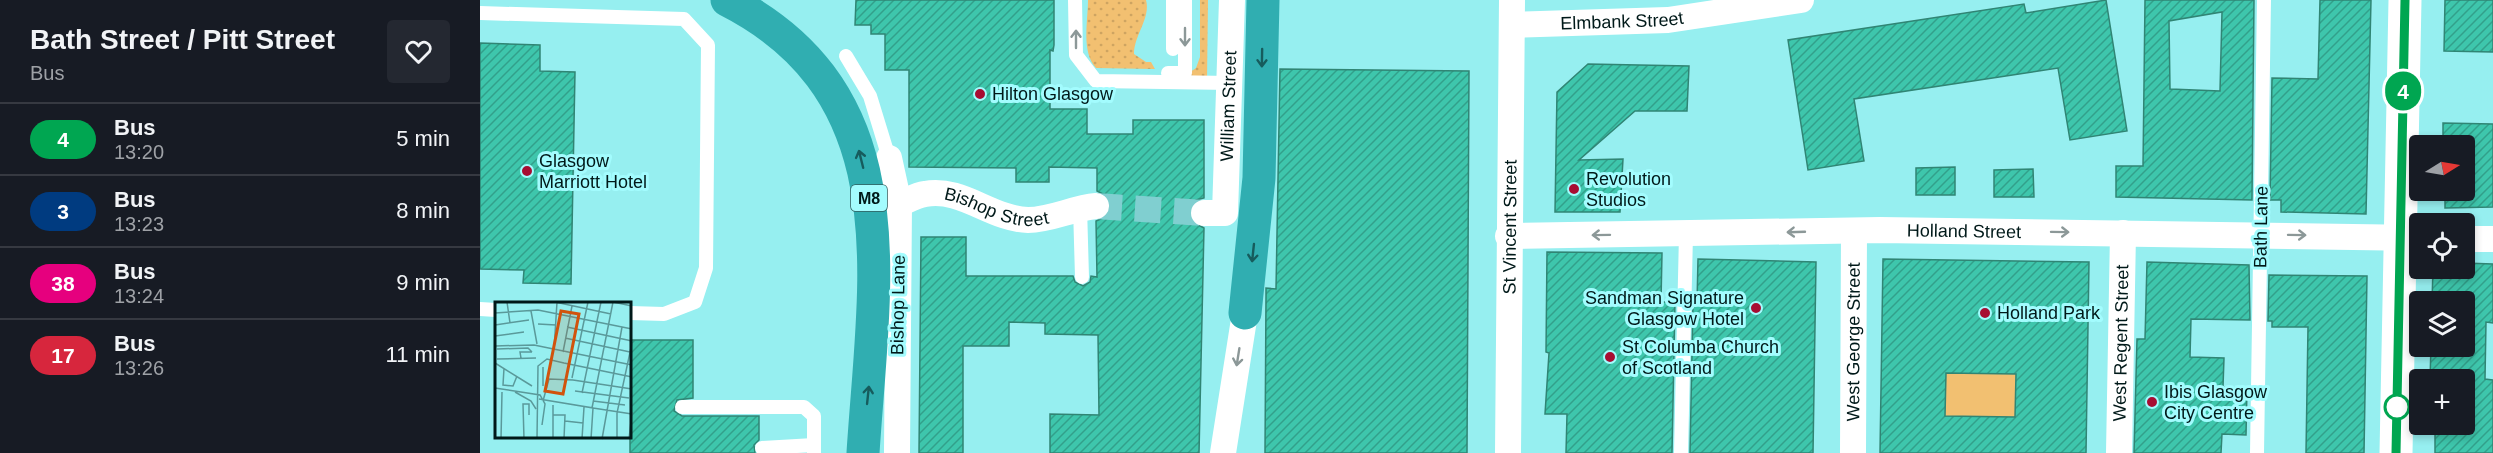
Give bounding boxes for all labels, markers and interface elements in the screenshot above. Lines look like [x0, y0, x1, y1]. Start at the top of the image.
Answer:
street label: Elmbank Street [1560, 8, 1685, 33]
button: heart [387, 20, 450, 83]
text: Bath Street / Pitt Street [30, 24, 335, 55]
one-way arrow [1179, 26, 1191, 46]
one-way arrow [1070, 30, 1082, 50]
one-way arrow [1256, 48, 1267, 68]
street label: William Street [1217, 50, 1240, 162]
text: Bus [30, 62, 64, 84]
line badge: 4 [2384, 72, 2422, 110]
text: 4 [2397, 80, 2409, 103]
place label: Hilton Glasgow [992, 84, 1114, 104]
marker: Hilton Glasgow [973, 87, 987, 101]
text: Bus [114, 115, 156, 140]
text: 5 min [396, 126, 450, 151]
text: 4 [57, 128, 69, 151]
north arrow [2409, 135, 2475, 201]
map controls [2409, 135, 2475, 435]
text: 13:20 [114, 141, 164, 163]
one-way arrow [854, 150, 866, 169]
place label: Glasgow Marriott Hotel [539, 151, 647, 192]
street label: St Vincent Street [1499, 159, 1521, 295]
marker: Glasgow Marriott Hotel [520, 164, 534, 178]
place label: Revolution Studios [1586, 169, 1671, 210]
marker: Revolution Studios [1567, 182, 1581, 196]
street label: Bishop Street [943, 184, 1050, 230]
road number: M8 [851, 185, 887, 211]
street label: Bath Lane [2250, 186, 2272, 268]
text: Bus [114, 187, 156, 212]
text: 8 min [396, 198, 450, 223]
text: 3 [57, 200, 69, 223]
text: 13:23 [114, 213, 164, 235]
button: locate [2409, 213, 2475, 279]
street label: Holland Street [1907, 220, 2021, 242]
one-way arrow [2049, 226, 2069, 238]
one-way arrow [1786, 227, 1806, 238]
one-way arrow [1591, 229, 1611, 241]
one-way arrow [2286, 230, 2306, 241]
one-way arrow [1247, 243, 1258, 263]
street label: Bishop Lane [887, 255, 909, 355]
text: Bus [114, 259, 156, 284]
street label: West George Street [1843, 263, 1864, 421]
street label: West Regent Street [2110, 264, 2132, 422]
text: 9 min [396, 270, 450, 295]
text: 38 [51, 272, 75, 295]
text: 13:24 [114, 285, 164, 307]
place label: Sandman Signature Glasgow Hotel [1585, 288, 1744, 329]
button: layers [2409, 291, 2475, 357]
marker: Sandman Signature Glasgow Hotel [1749, 301, 1763, 315]
inset map [495, 302, 632, 438]
place label: Holland Park [1997, 303, 2101, 323]
marker: Holland Park [1978, 306, 1992, 320]
text: Bus [114, 331, 156, 356]
place label: St Columba Church of Scotland [1622, 337, 1779, 378]
text: 11 min [386, 342, 450, 367]
text: 17 [51, 344, 75, 367]
one-way arrow [1233, 347, 1244, 366]
marker: St Columba Church of Scotland [1603, 350, 1617, 364]
text: 13:26 [114, 357, 164, 379]
button: + [2409, 369, 2475, 435]
place label: Ibis Glasgow City Centre [2164, 382, 2268, 423]
one-way arrow [863, 385, 874, 405]
unlabelled marker [2384, 394, 2410, 420]
marker: Ibis Glasgow City Centre [2145, 395, 2159, 409]

